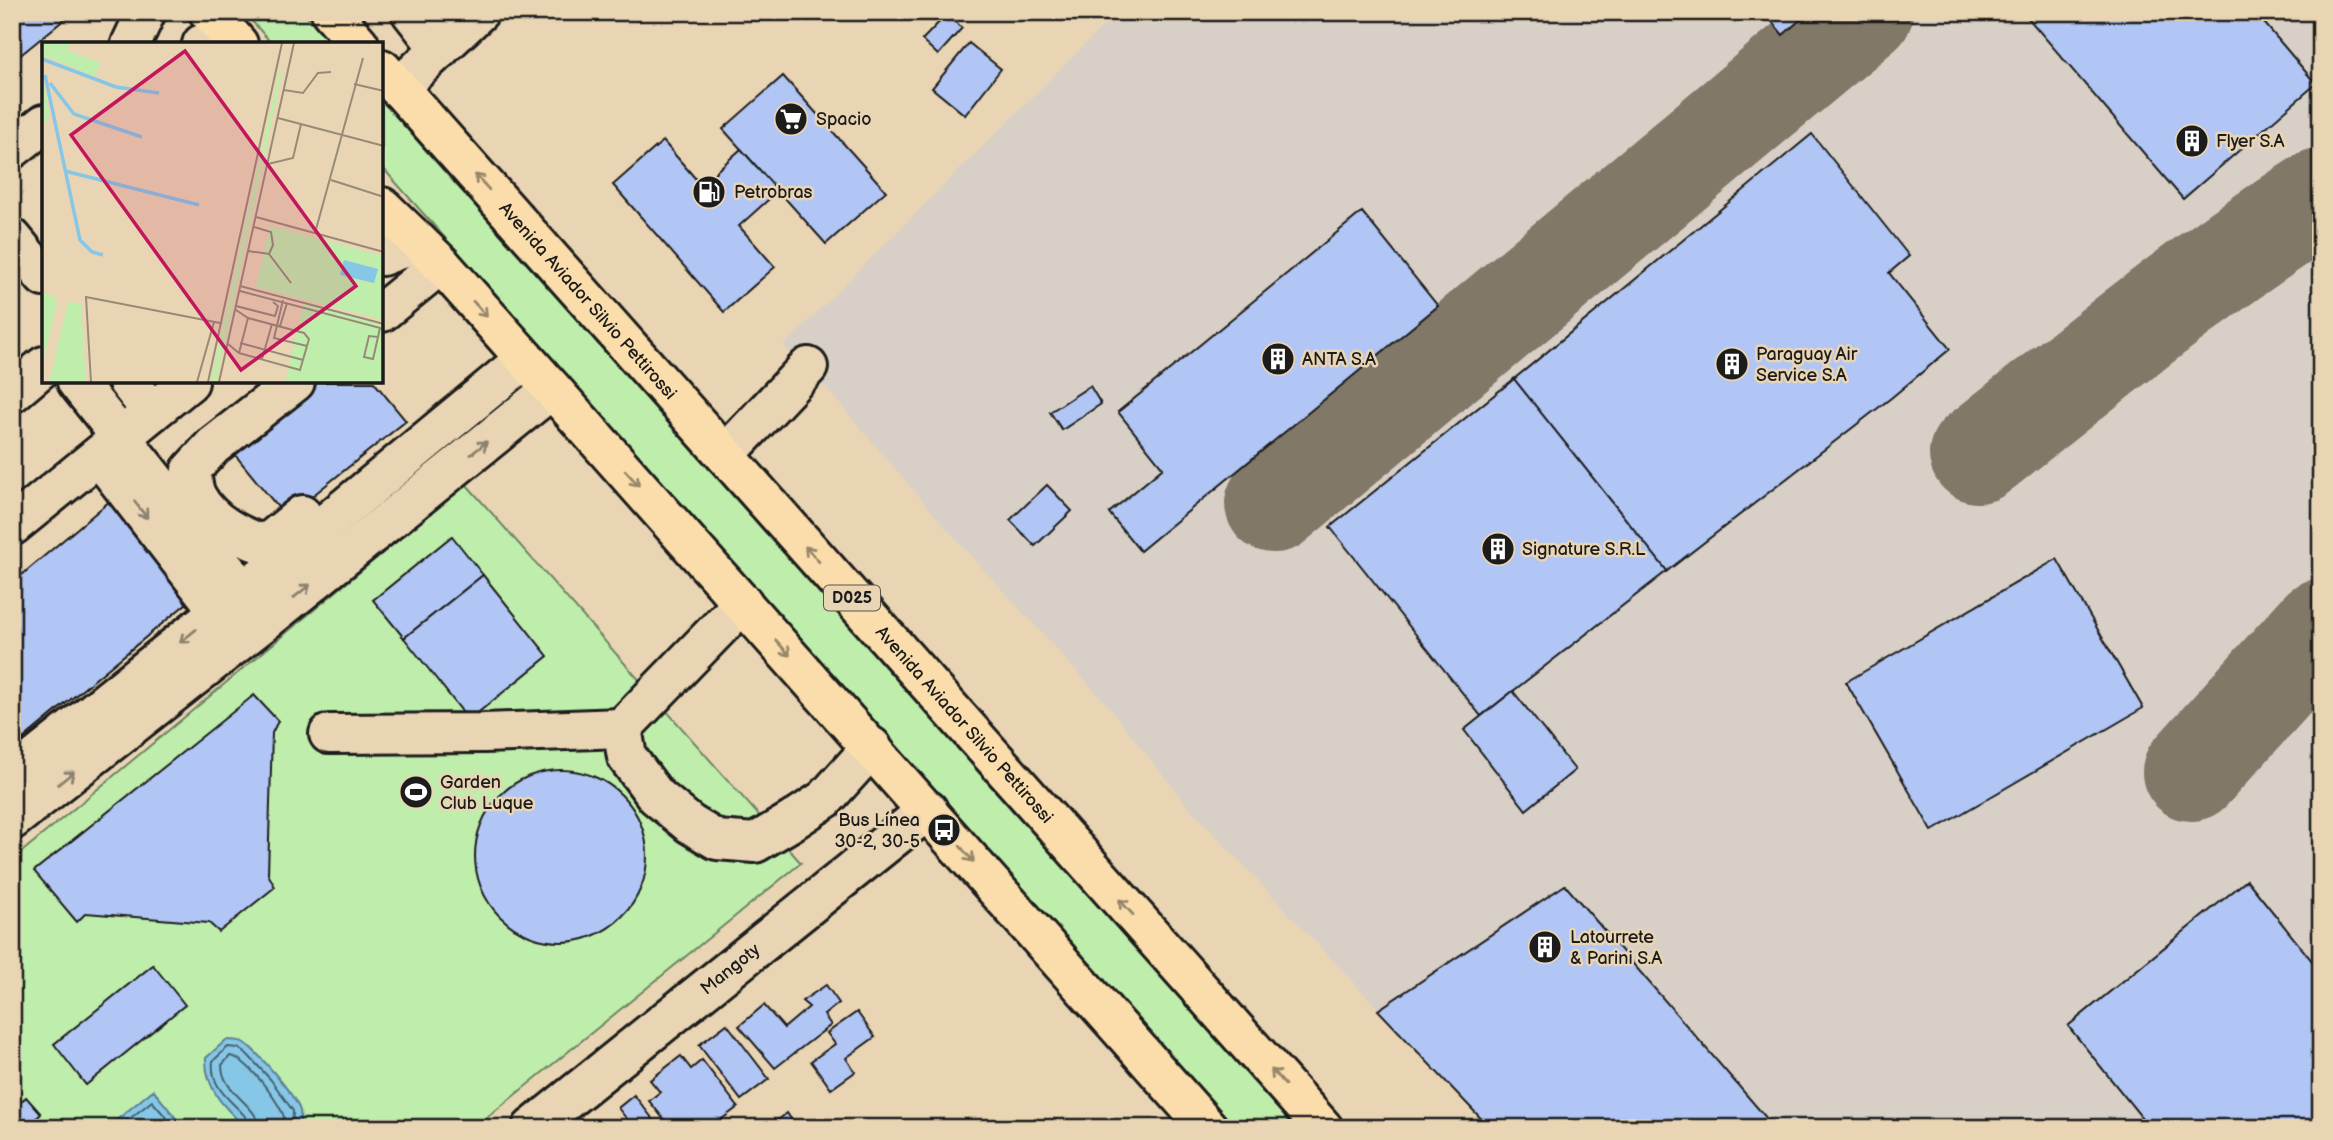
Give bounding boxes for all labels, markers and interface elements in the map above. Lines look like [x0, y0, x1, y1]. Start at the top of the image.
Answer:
inset map [42, 42, 383, 383]
supermarket icon: Spacio [772, 100, 810, 138]
place label: Spacio [816, 109, 872, 130]
building icon: Flyer S.A [2173, 122, 2211, 160]
place label: Flyer S.A [2216, 131, 2285, 152]
one-way arrow [474, 173, 490, 191]
fuel station icon: Petrobras [690, 173, 728, 211]
place label: Petrobras [734, 182, 813, 203]
street label: Avenida Aviador Silvio Pettirossi [495, 198, 681, 404]
one-way arrow [472, 299, 488, 317]
building icon: ANTA S.A [1259, 340, 1297, 378]
place label: Paraguay Air Service S.A [1756, 344, 1858, 386]
building icon: Paraguay Air Service S.A [1713, 345, 1751, 383]
place label: ANTA S.A [1302, 349, 1376, 370]
one-way arrow [469, 440, 487, 456]
one-way arrow [623, 469, 640, 486]
one-way arrow [134, 500, 149, 519]
building icon: Signature S.R.L [1479, 530, 1517, 568]
place label: Signature S.R.L [1522, 539, 1646, 560]
one-way arrow [805, 545, 821, 563]
one-way arrow [292, 583, 310, 599]
road number: D025 [824, 586, 880, 610]
street label: Avenida Aviador Silvio Pettirossi [871, 622, 1058, 828]
one-way arrow [180, 628, 198, 643]
one-way arrow [775, 639, 791, 657]
one-way arrow [56, 770, 74, 785]
place label: Garden Club Luque [440, 772, 534, 814]
sports icon: Garden Club Luque [397, 773, 435, 811]
place label: Bus Línea 30-2, 30-5 [834, 810, 920, 852]
bus stop icon: Bus Línea 30-2, 30-5 [925, 811, 963, 849]
one-way arrow [959, 845, 975, 863]
one-way arrow [1118, 898, 1134, 916]
place label: Latourrete & Parini S.A [1570, 927, 1662, 969]
building icon: Latourrete & Parini S.A [1526, 928, 1564, 966]
street label: Mangoty [696, 938, 765, 999]
one-way arrow [1269, 1069, 1286, 1086]

